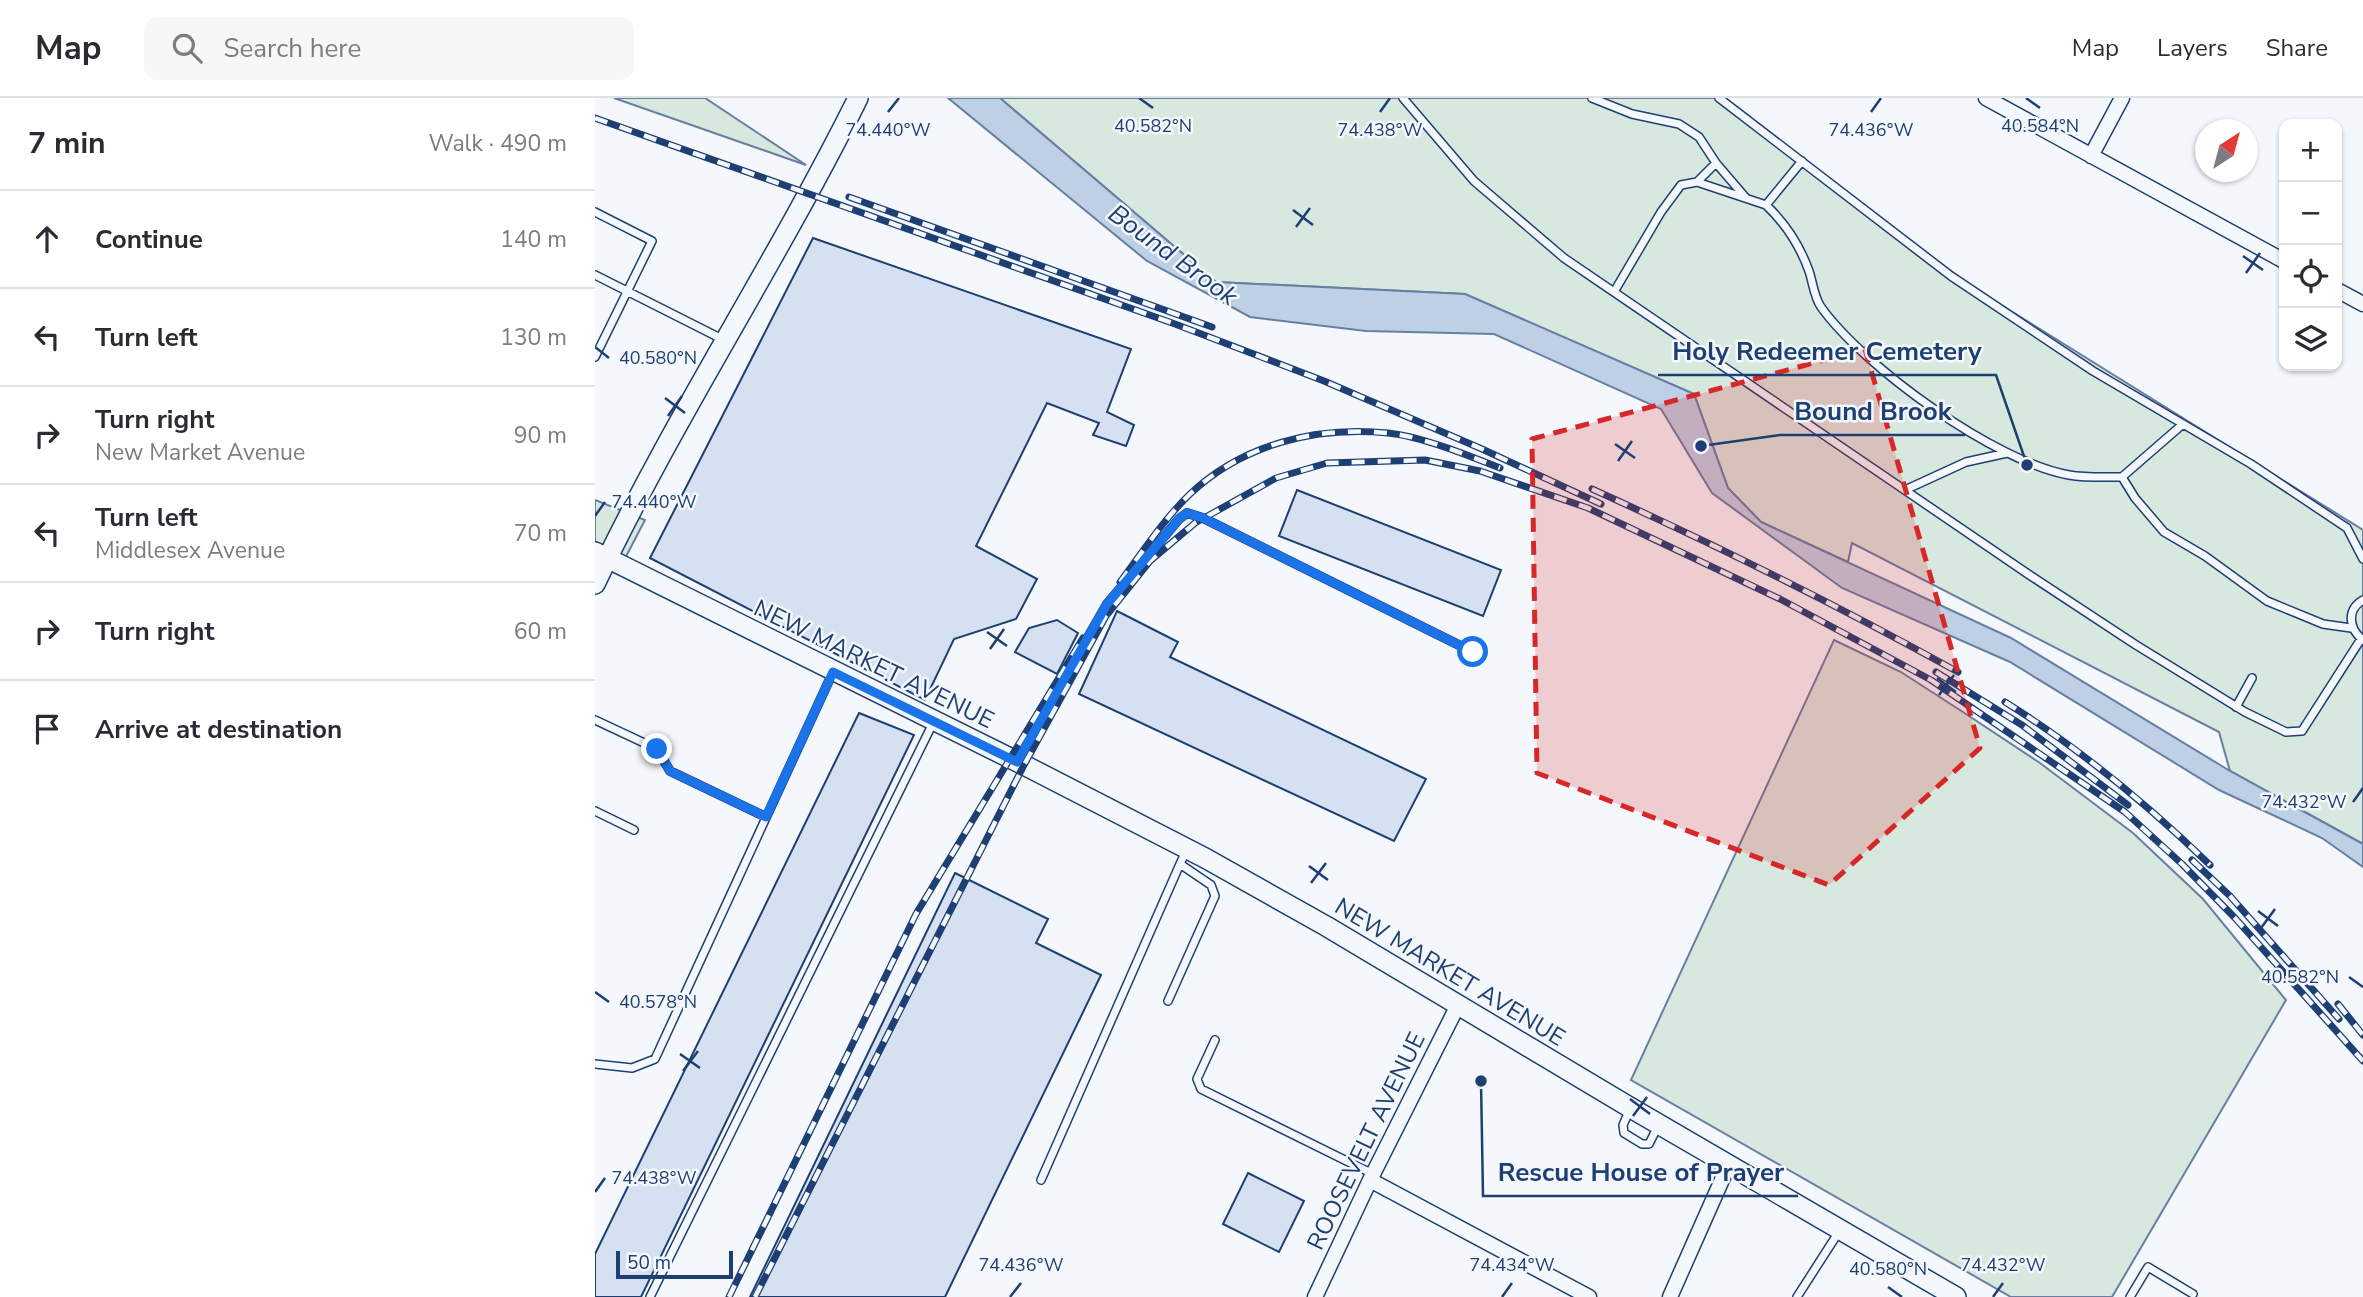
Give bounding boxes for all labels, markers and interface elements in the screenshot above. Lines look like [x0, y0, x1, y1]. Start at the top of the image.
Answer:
search box [144, 17, 634, 80]
text: Map [35, 26, 102, 71]
icon: search [168, 29, 206, 67]
text: Search here [224, 31, 361, 66]
text: Map [2072, 32, 2119, 64]
text: Layers [2157, 32, 2228, 64]
text: Share [2266, 32, 2328, 64]
text: 40.582°N [1114, 114, 1192, 138]
text: 40.584°N [2001, 114, 2079, 138]
text: 74.440°W [846, 118, 931, 142]
text: 74.438°W [1338, 118, 1423, 142]
text: 74.436°W [1829, 118, 1914, 142]
north arrow [2195, 119, 2258, 182]
map controls [2279, 119, 2342, 371]
button: + [2279, 119, 2342, 182]
text: 7 min [28, 123, 106, 164]
text: Walk · 490 m [428, 128, 567, 159]
button: − [2279, 182, 2342, 245]
water label: Bound Brook [1101, 196, 1246, 314]
icon: ahead [28, 220, 66, 258]
text: Continue [95, 222, 203, 257]
text: 140 m [500, 224, 567, 255]
button: locate [2279, 245, 2342, 308]
button: layers [2279, 308, 2342, 371]
icon: left [28, 318, 66, 356]
text: Turn left [95, 320, 198, 355]
text: 130 m [500, 322, 567, 353]
callout: Holy Redeemer Cemetery [1658, 328, 1996, 375]
text: Holy Redeemer Cemetery [1672, 334, 1982, 369]
text: 40.580°N [619, 346, 697, 370]
callout: Bound Brook [1780, 388, 1965, 435]
text: Bound Brook [1794, 394, 1953, 429]
text: Turn right [95, 402, 214, 437]
icon: right [28, 416, 66, 454]
text: 90 m [514, 420, 567, 451]
text: New Market Avenue [95, 437, 305, 468]
text: 74.440°W [612, 490, 697, 514]
text: Turn left [95, 500, 198, 535]
icon: left [28, 514, 66, 552]
text: 70 m [514, 518, 567, 549]
text: Middlesex Avenue [95, 535, 285, 566]
street label: NEW MARKET AVENUE [749, 592, 999, 736]
icon: right [28, 612, 66, 650]
text: Turn right [95, 614, 214, 649]
text: 60 m [514, 616, 567, 647]
route start [1457, 636, 1488, 667]
icon: arrive [28, 710, 66, 748]
text: Arrive at destination [95, 712, 342, 747]
route end [641, 733, 672, 764]
text: 74.432°W [2262, 790, 2347, 814]
street label: NEW MARKET AVENUE [1329, 890, 1571, 1054]
text: 40.582°N [2261, 965, 2339, 989]
text: 40.578°N [619, 990, 697, 1014]
street label: ROOSEVELT AVENUE [1299, 1027, 1433, 1255]
callout: Rescue House of Prayer [1483, 1149, 1798, 1196]
text: Rescue House of Prayer [1498, 1155, 1785, 1190]
text: 74.438°W [612, 1166, 697, 1190]
scale bar [616, 1248, 733, 1280]
text: 50 m [627, 1250, 671, 1276]
text: 74.436°W [979, 1253, 1064, 1277]
text: 74.434°W [1470, 1253, 1555, 1277]
text: 74.432°W [1961, 1253, 2046, 1277]
text: 40.580°N [1849, 1257, 1927, 1281]

